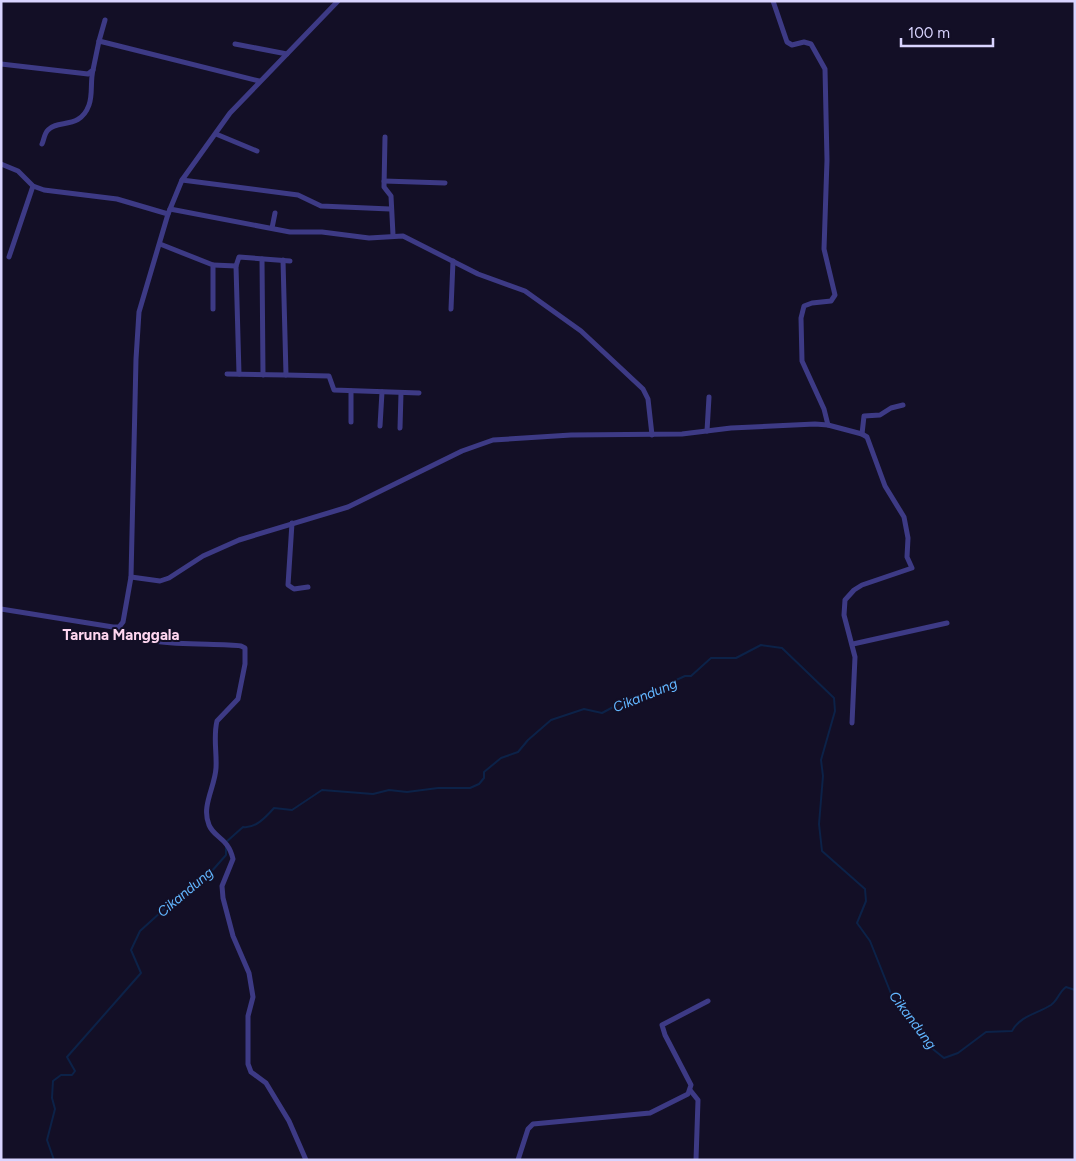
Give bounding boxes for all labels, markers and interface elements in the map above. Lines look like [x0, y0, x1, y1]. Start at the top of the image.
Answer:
scale bar [901, 15, 994, 47]
text: 100 m [908, 24, 950, 42]
district label: Taruna Manggala [62, 626, 180, 644]
water label: Cikandung [610, 675, 680, 716]
water label: Cikandung [154, 864, 217, 921]
water label: Cikandung [885, 988, 940, 1053]

